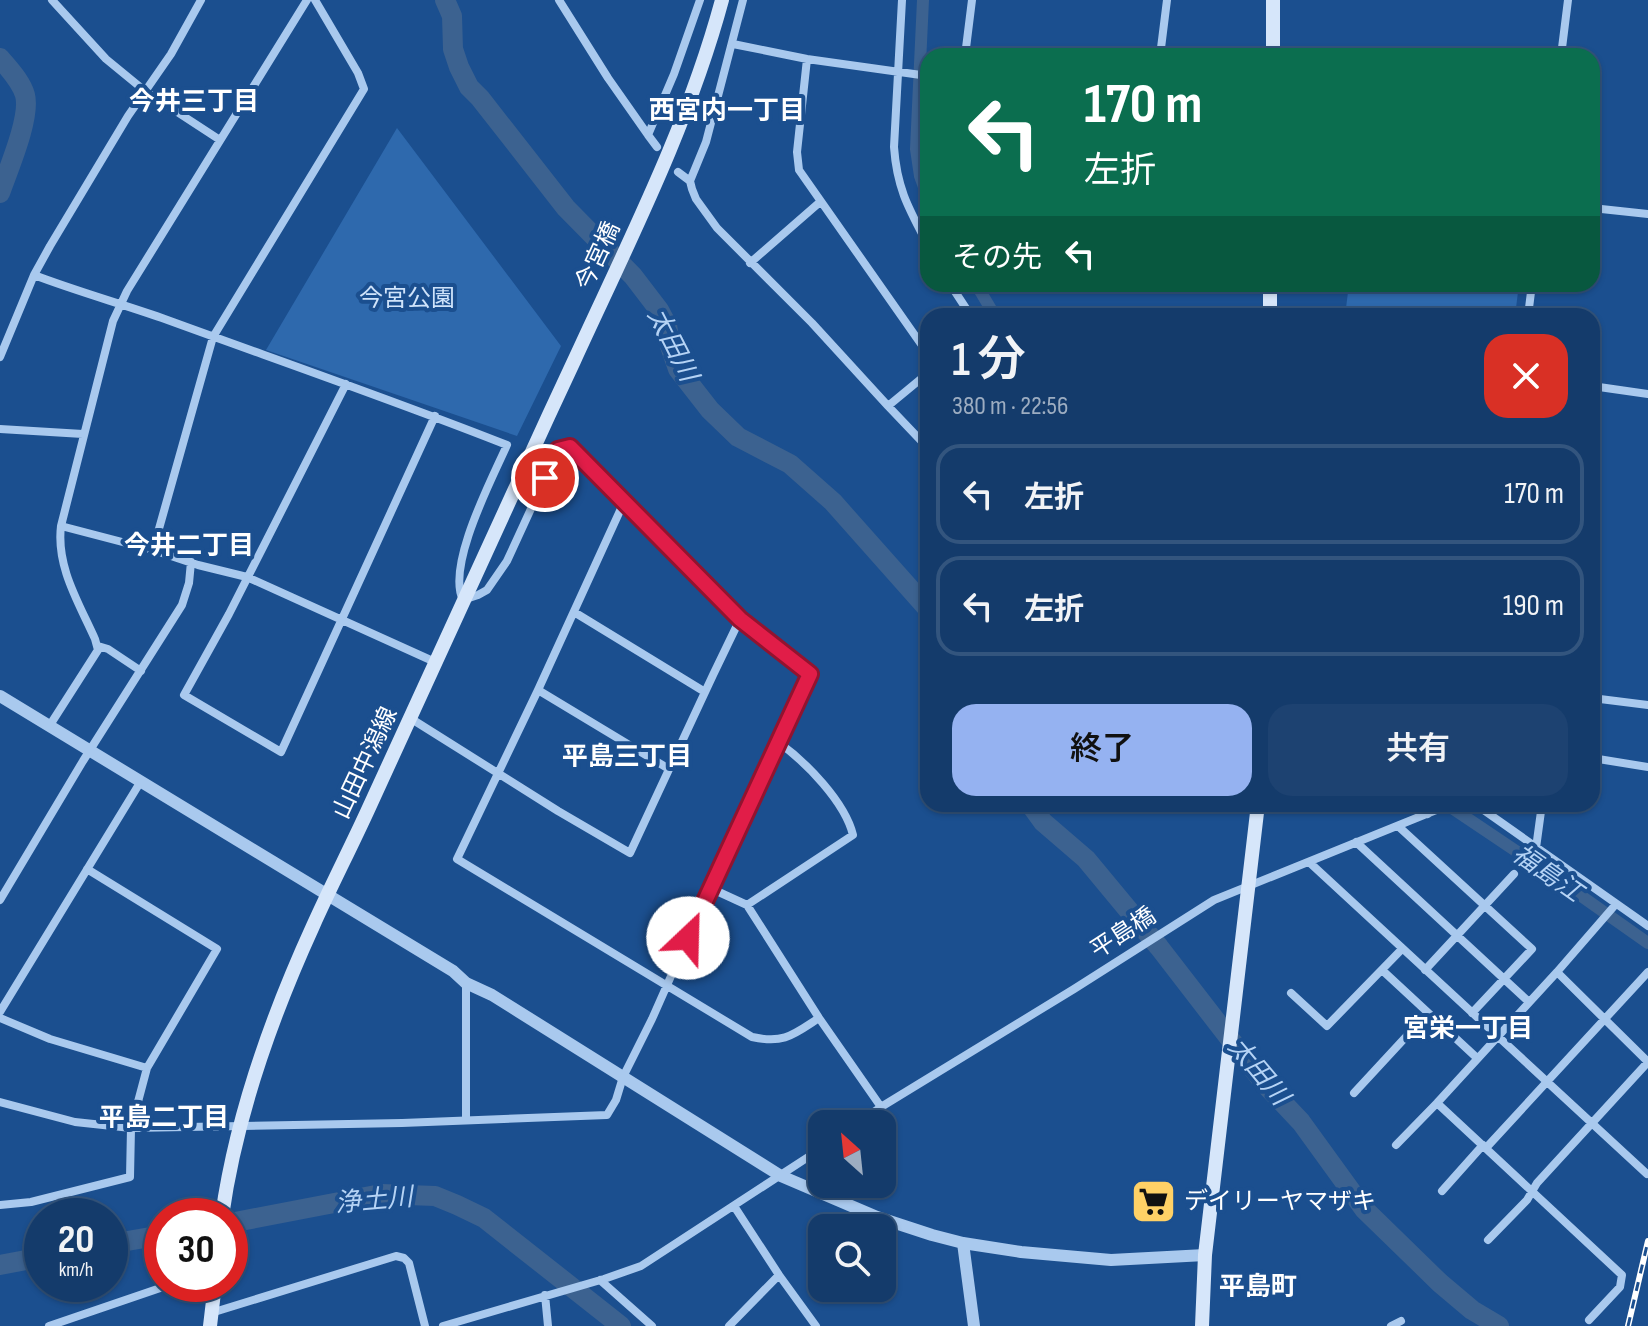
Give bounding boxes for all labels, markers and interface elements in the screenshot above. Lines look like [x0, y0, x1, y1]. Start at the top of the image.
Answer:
text: 170 m [1084, 72, 1202, 139]
icon: left [952, 80, 1056, 184]
district label: 今井三丁目 [129, 87, 259, 118]
district label: 西宮内一丁目 [649, 96, 805, 127]
text: 左折 [1084, 150, 1156, 193]
street label: 今宮橋 [570, 217, 626, 295]
icon: left [1058, 232, 1102, 276]
text: その先 [952, 240, 1042, 276]
park label: 今宮公園 [359, 284, 455, 313]
water label: 太田川 [640, 303, 705, 389]
text: 1 分 [952, 332, 1026, 389]
button: close [1484, 334, 1568, 418]
text: 380 m · 22:56 [952, 391, 1068, 422]
pin [511, 444, 579, 512]
icon: arrive [523, 456, 567, 500]
icon: left [956, 472, 1000, 516]
text: 170 m [1504, 476, 1564, 512]
text: 左折 [1024, 480, 1084, 516]
district label: 今井二丁目 [124, 531, 254, 562]
icon: left [956, 584, 1000, 628]
text: 190 m [1503, 588, 1564, 624]
text: 左折 [1024, 592, 1084, 628]
street label: 山田中潟線 [327, 702, 403, 824]
button: 終了 [952, 704, 1252, 796]
button: 共有 [1268, 704, 1568, 796]
district label: 平島三丁目 [562, 742, 692, 773]
water label: 福島江 [1506, 839, 1590, 911]
position arrow [646, 896, 730, 980]
street label: 平島橋 [1085, 901, 1161, 965]
district label: 宮栄一丁目 [1403, 1014, 1533, 1045]
water label: 太田川 [1221, 1032, 1297, 1114]
district label: 平島二丁目 [99, 1103, 229, 1134]
north arrow [808, 1110, 896, 1198]
map controls [808, 1110, 896, 1302]
supermarket icon: デイリーヤマザキ [1129, 1177, 1177, 1225]
water label: 浄土川 [334, 1182, 417, 1220]
place label: デイリーヤマザキ [1184, 1187, 1376, 1216]
speed limit sign: 30 [144, 1198, 248, 1302]
button: search [808, 1214, 896, 1302]
text: 20 [58, 1216, 94, 1264]
text: km/h [59, 1258, 93, 1282]
district label: 平島町 [1219, 1272, 1297, 1303]

